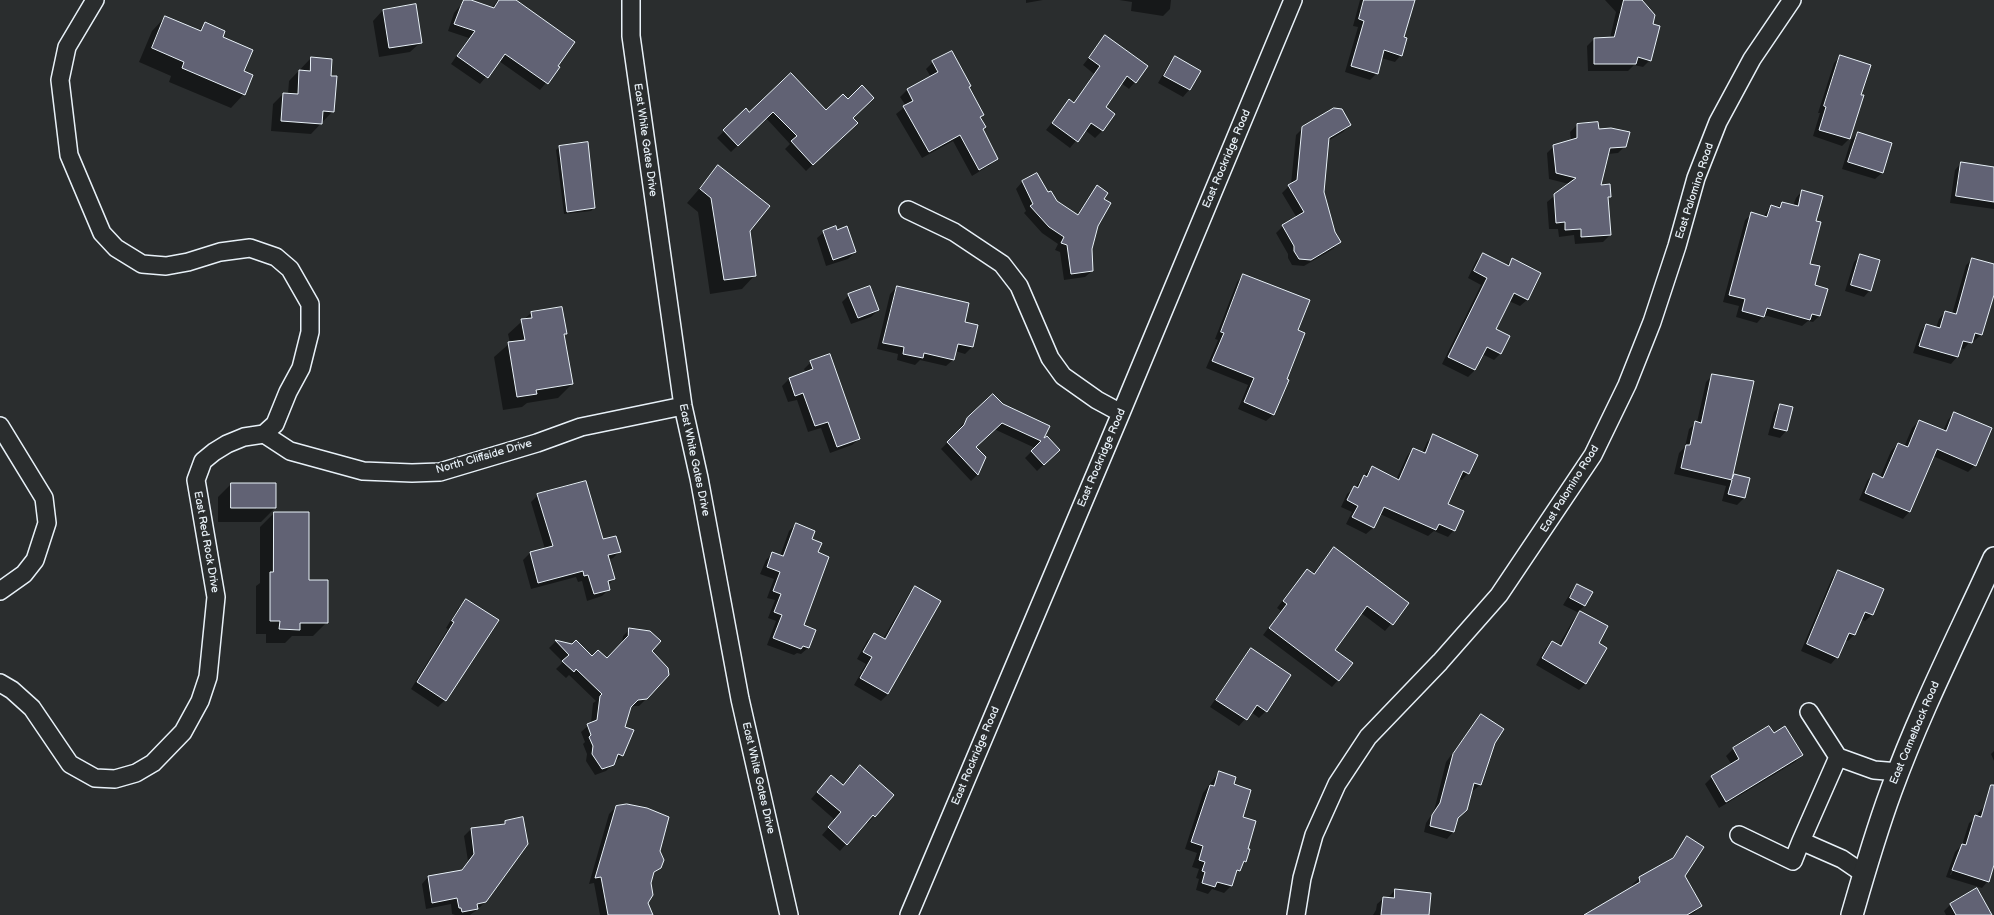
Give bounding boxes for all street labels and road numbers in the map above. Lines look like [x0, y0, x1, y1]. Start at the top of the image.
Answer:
street label: East White Gates Drive [631, 82, 659, 198]
street label: East Rockridge Road [1200, 108, 1254, 210]
street label: East Palomino Road [1673, 141, 1717, 241]
street label: East White Gates Drive [676, 403, 712, 517]
street label: East Rockridge Road [1075, 407, 1129, 509]
street label: North Cliffside Drive [434, 437, 534, 477]
street label: East Palomino Road [1538, 443, 1602, 535]
street label: East Red Rock Drive [191, 490, 221, 594]
street label: East Camelback Road [1887, 680, 1943, 786]
street label: East Rockridge Road [949, 705, 1003, 807]
street label: East White Gates Drive [739, 721, 777, 835]

